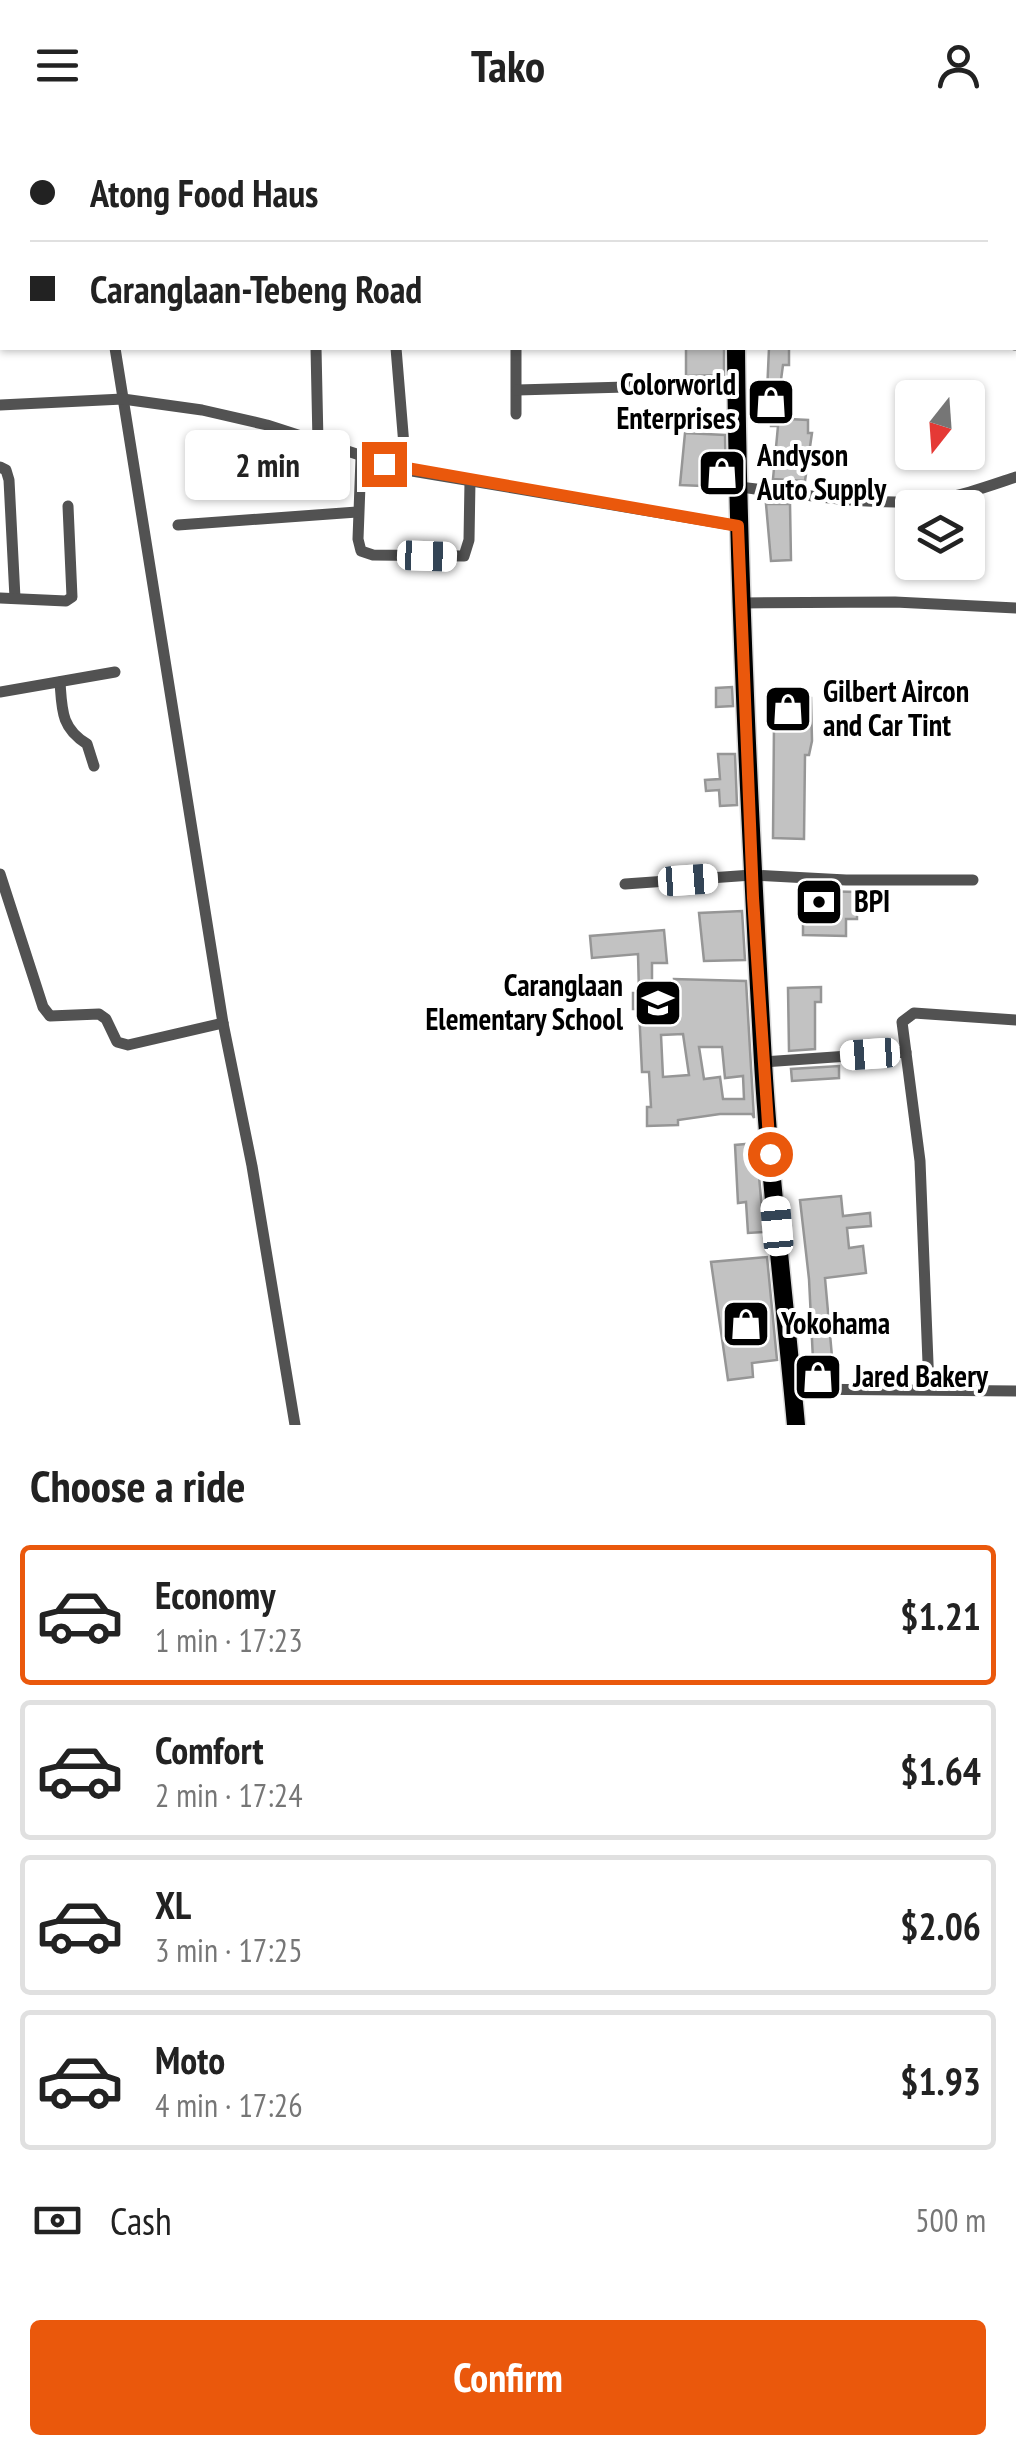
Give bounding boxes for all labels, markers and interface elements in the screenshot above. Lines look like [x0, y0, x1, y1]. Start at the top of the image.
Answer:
text: Tako [471, 36, 545, 94]
icon: menu [30, 38, 85, 93]
icon: person [931, 38, 986, 93]
text: Atong Food Haus [90, 168, 318, 217]
text: Caranglaan-Tebeng Road [90, 264, 422, 313]
place label: Colorworld Enterprises [616, 364, 736, 437]
shop icon: Colorworld Enterprises [745, 376, 797, 428]
north arrow [895, 380, 985, 470]
map controls [895, 380, 985, 580]
callout: 2 min [184, 429, 349, 499]
place label: Andyson Auto Supply [756, 435, 887, 508]
route end [362, 442, 407, 487]
text: 2 min [235, 444, 300, 486]
shop icon: Andyson Auto Supply [696, 447, 748, 499]
button: layers [895, 490, 985, 580]
car [396, 540, 458, 572]
place label: Gilbert Aircon and Car Tint [823, 671, 969, 744]
shop icon: Gilbert Aircon and Car Tint [762, 683, 814, 735]
car [657, 863, 719, 897]
bank icon: BPI [793, 876, 845, 928]
place label: BPI [854, 881, 890, 920]
place label: Caranglaan Elementary School [425, 965, 624, 1038]
school or university icon: Caranglaan Elementary School [632, 977, 684, 1029]
car [839, 1037, 901, 1071]
route start [748, 1132, 793, 1177]
car [759, 1195, 795, 1257]
shop icon: Yokohama [720, 1298, 772, 1350]
place label: Yokohama [780, 1303, 890, 1342]
shop icon: Jared Bakery [792, 1351, 844, 1403]
place label: Jared Bakery [852, 1356, 989, 1395]
text: Choose a ride [30, 1456, 245, 1514]
icon: car [35, 1570, 125, 1660]
text: Economy [155, 1570, 275, 1619]
text: $1.21 [900, 1591, 981, 1640]
text: 1 min · 17:23 [155, 1619, 303, 1661]
icon: car [35, 1725, 125, 1815]
text: Comfort [155, 1725, 264, 1774]
text: $1.64 [900, 1746, 981, 1795]
text: 2 min · 17:24 [155, 1774, 303, 1816]
icon: car [35, 1880, 125, 1970]
text: XL [155, 1880, 191, 1929]
text: $2.06 [900, 1901, 981, 1950]
text: 3 min · 17:25 [155, 1929, 303, 1971]
icon: car [35, 2035, 125, 2125]
text: Moto [155, 2035, 225, 2084]
text: $1.93 [900, 2056, 981, 2105]
text: 4 min · 17:26 [155, 2084, 303, 2126]
icon: cash [30, 2193, 85, 2248]
text: Cash [110, 2196, 172, 2245]
text: 500 m [915, 2199, 986, 2241]
button: Confirm [30, 2320, 986, 2435]

